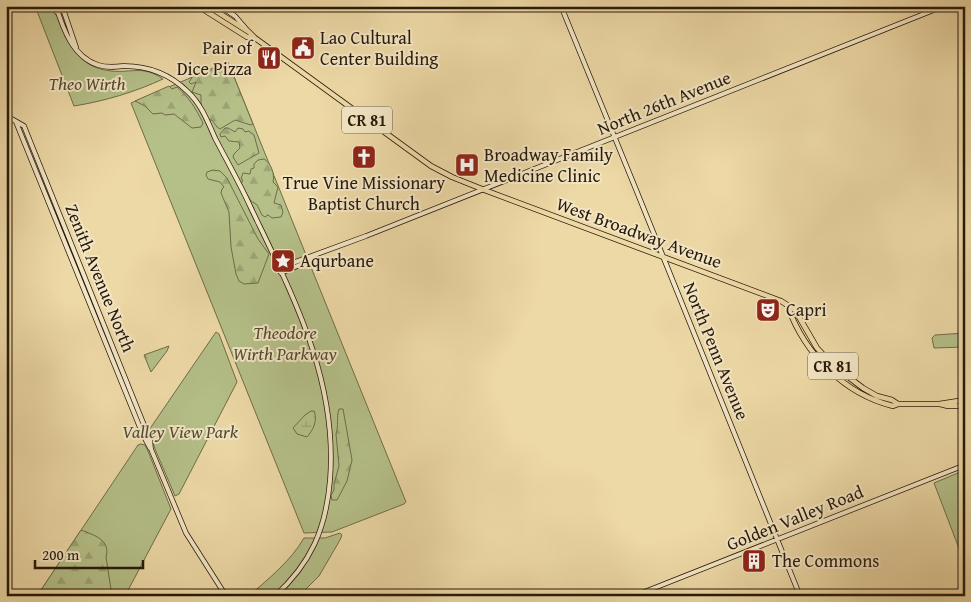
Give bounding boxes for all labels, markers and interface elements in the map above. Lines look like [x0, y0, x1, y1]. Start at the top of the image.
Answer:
place label: Lao Cultural Center Building [320, 24, 438, 72]
place label: Pair of Dice Pizza [177, 34, 254, 82]
public building icon: Lao Cultural Center Building [290, 35, 316, 61]
restaurant icon: Pair of Dice Pizza [256, 45, 282, 71]
street label: North 26th Avenue [593, 63, 735, 142]
park label: Theo Wirth [48, 70, 126, 97]
road number: CR 81 [342, 106, 392, 134]
place label: Broadway Family Medicine Clinic [484, 141, 613, 189]
church icon: True Vine Missionary Baptist Church [351, 144, 377, 170]
hospital icon: Broadway Family Medicine Clinic [454, 152, 480, 178]
place label: True Vine Missionary Baptist Church [283, 169, 445, 217]
street label: West Broadway Avenue [553, 190, 726, 275]
street label: Zenith Avenue North [58, 200, 143, 356]
place label: Aqurbane [300, 247, 374, 274]
place icon: Aqurbane [270, 248, 296, 274]
street label: North Penn Avenue [677, 278, 756, 424]
place label: Capri [786, 296, 826, 323]
theatre icon: Capri [755, 297, 781, 323]
park label: Theodore Wirth Parkway [233, 319, 338, 367]
road number: CR 81 [808, 352, 858, 380]
park label: Valley View Park [122, 418, 239, 445]
street label: Golden Valley Road [722, 478, 868, 557]
scale bar [35, 537, 142, 569]
text: 200 m [42, 544, 80, 565]
place label: The Commons [772, 547, 879, 574]
building icon: The Commons [741, 548, 767, 574]

